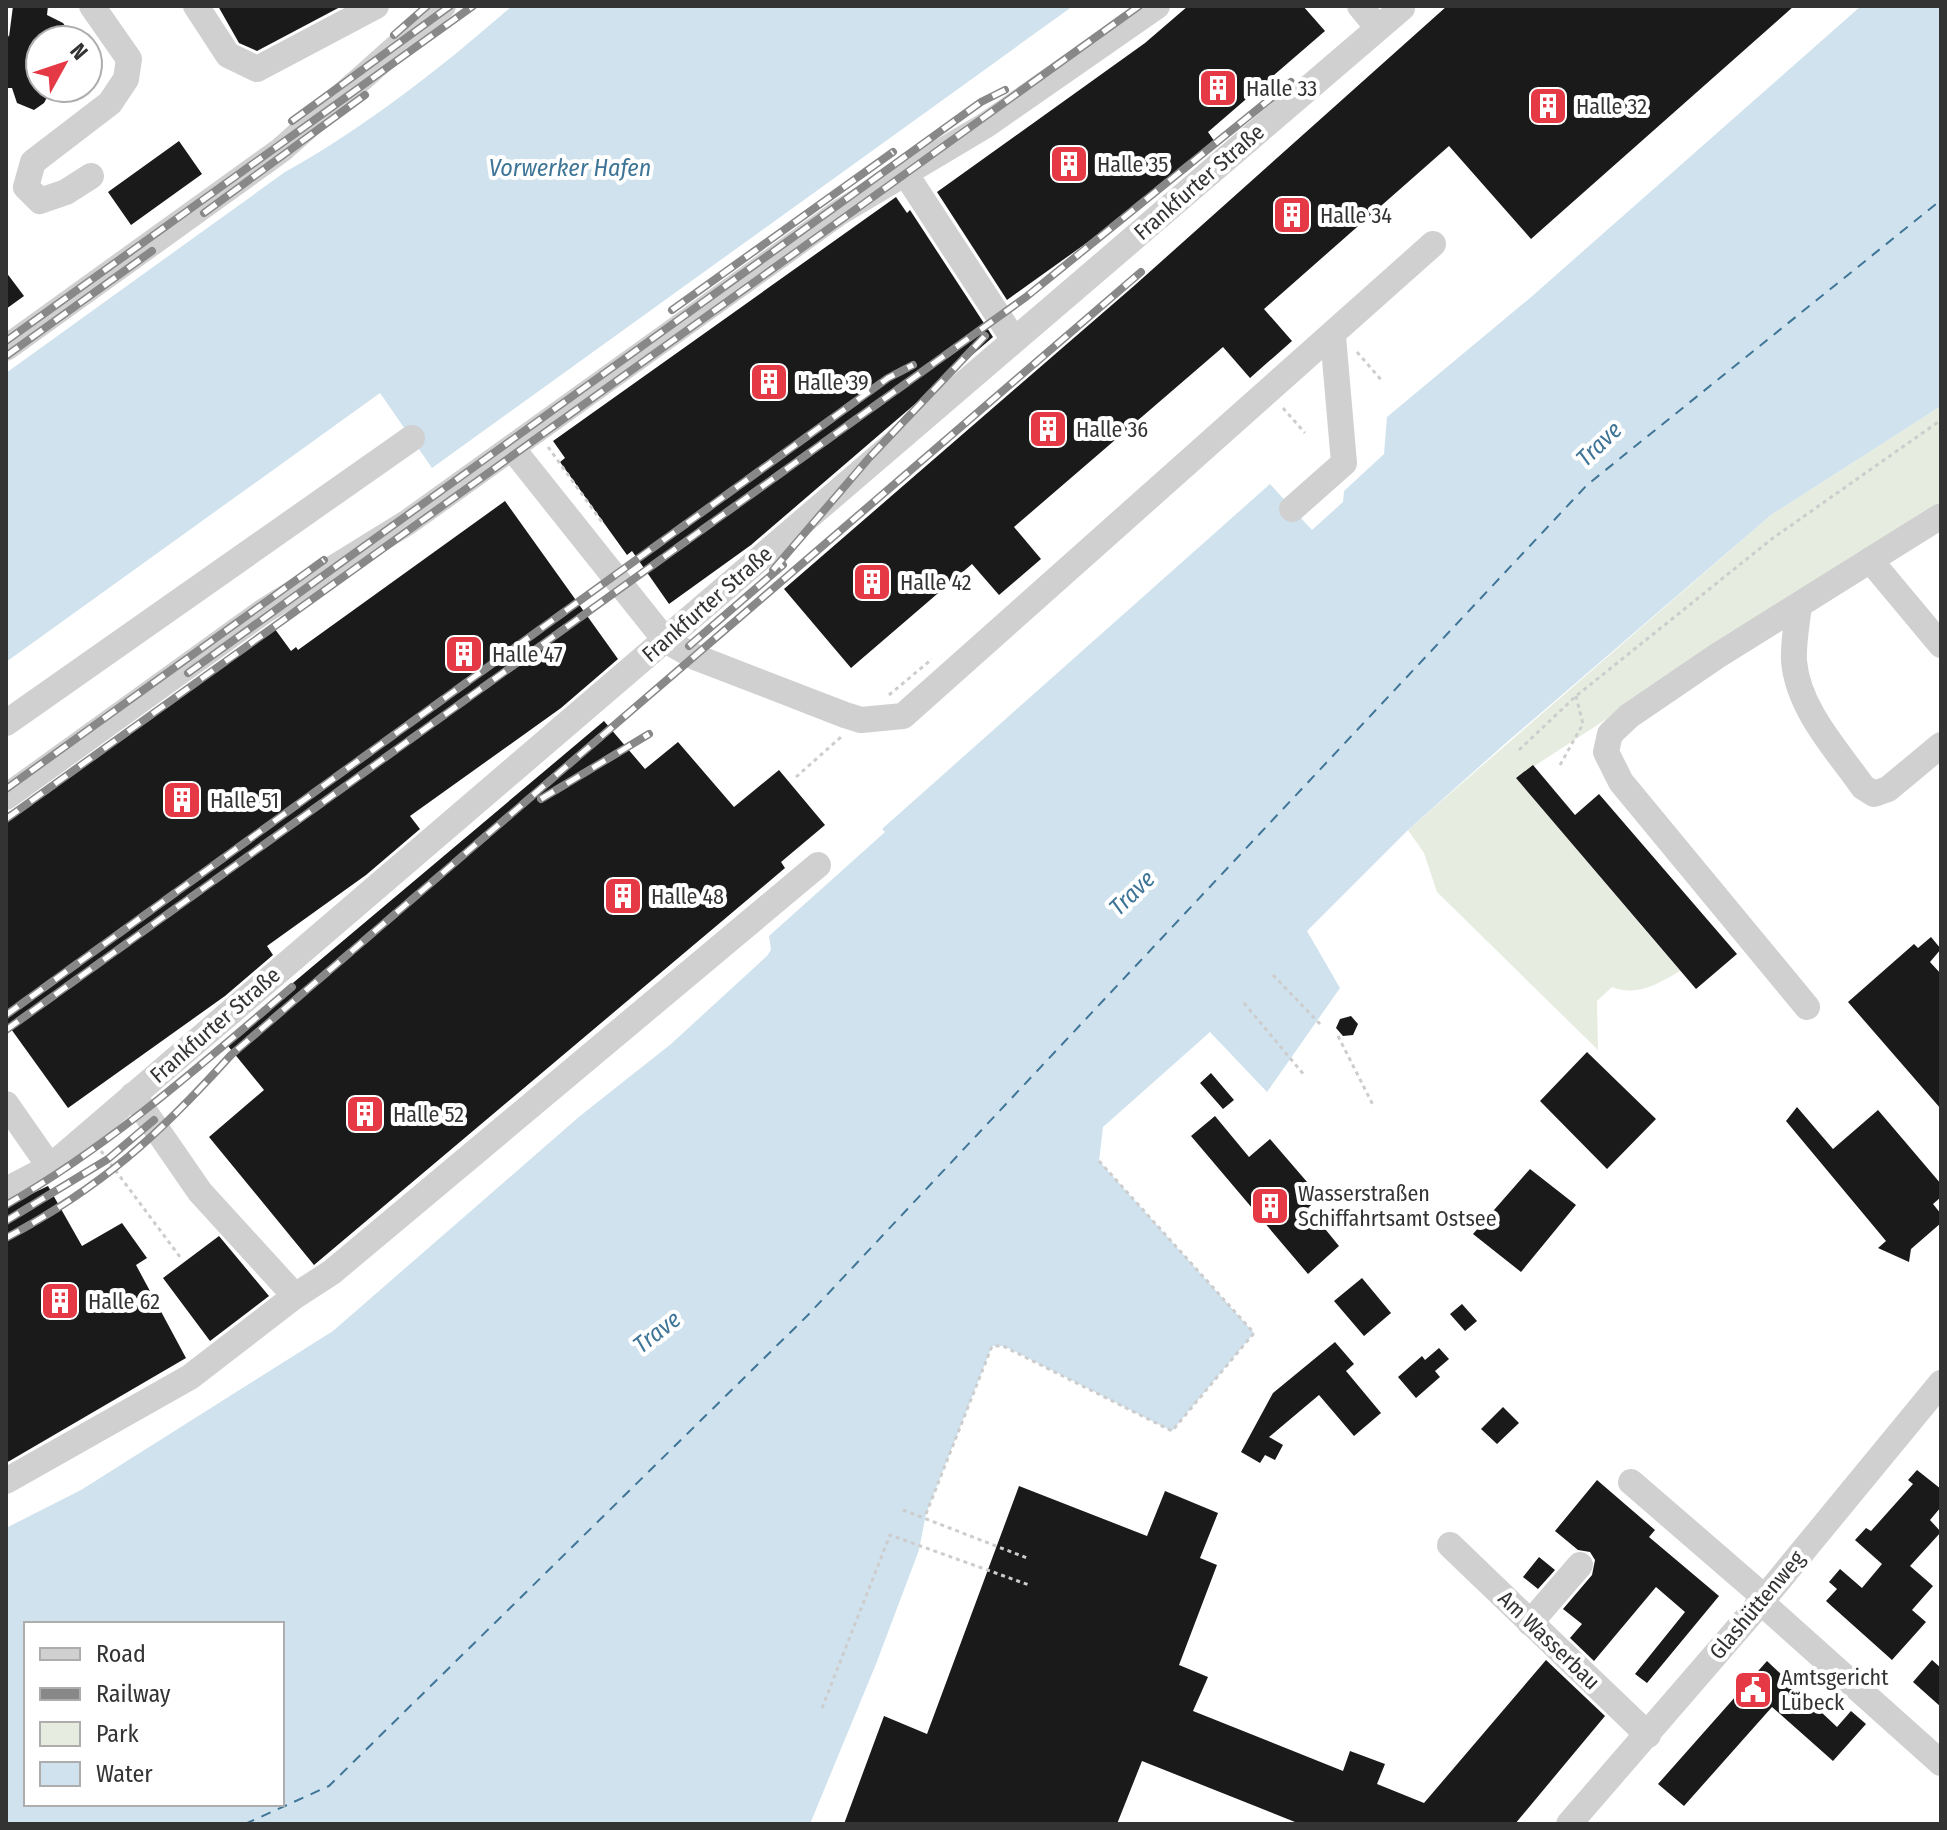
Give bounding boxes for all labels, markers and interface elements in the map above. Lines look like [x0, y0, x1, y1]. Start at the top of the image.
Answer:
north arrow [24, 24, 104, 104]
text: N [64, 38, 94, 65]
building icon: Halle 33 [1197, 67, 1239, 109]
place label: Halle 33 [1246, 75, 1317, 102]
building icon: Halle 32 [1527, 85, 1569, 127]
place label: Halle 32 [1576, 93, 1647, 120]
street label: Frankfurter Straße [1128, 118, 1270, 246]
building icon: Halle 35 [1048, 143, 1090, 185]
place label: Halle 35 [1097, 151, 1168, 178]
water label: Vorwerker Hafen [489, 154, 651, 182]
building icon: Halle 34 [1271, 194, 1313, 236]
place label: Halle 34 [1320, 202, 1392, 229]
building icon: Halle 39 [748, 361, 790, 403]
place label: Halle 39 [797, 369, 869, 396]
building icon: Halle 36 [1027, 408, 1069, 450]
place label: Halle 36 [1076, 416, 1148, 443]
water label: Trave [1570, 416, 1628, 472]
street label: Frankfurter Straße [636, 540, 778, 668]
building icon: Halle 42 [851, 561, 893, 603]
place label: Halle 42 [900, 569, 972, 596]
building icon: Halle 47 [443, 633, 485, 675]
place label: Halle 47 [492, 641, 563, 668]
building icon: Halle 51 [161, 779, 203, 821]
place label: Halle 51 [210, 787, 279, 814]
water label: Trave [1103, 865, 1161, 921]
building icon: Halle 48 [602, 875, 644, 917]
place label: Halle 48 [651, 883, 724, 910]
street label: Frankfurter Straße [144, 961, 286, 1089]
building icon: Halle 52 [344, 1093, 386, 1135]
place label: Halle 52 [393, 1101, 464, 1128]
place label: Wasserstraßen Schiffahrtsamt Ostsee [1298, 1180, 1497, 1232]
building icon: Wasserstraßen Schiffahrtsamt Ostsee [1249, 1185, 1291, 1227]
building icon: Halle 62 [39, 1280, 81, 1322]
place label: Halle 62 [88, 1288, 160, 1315]
water label: Trave [628, 1305, 686, 1359]
street label: Glashüttenweg [1704, 1545, 1811, 1665]
street label: Am Wasserbau [1492, 1585, 1606, 1695]
legend [24, 1622, 284, 1806]
text: Road [96, 1640, 146, 1668]
place label: Amtsgericht Lübeck [1781, 1664, 1889, 1716]
public building icon: Amtsgericht Lübeck [1732, 1669, 1774, 1711]
text: Railway [96, 1680, 171, 1708]
text: Park [96, 1720, 139, 1748]
text: Water [96, 1760, 153, 1788]

